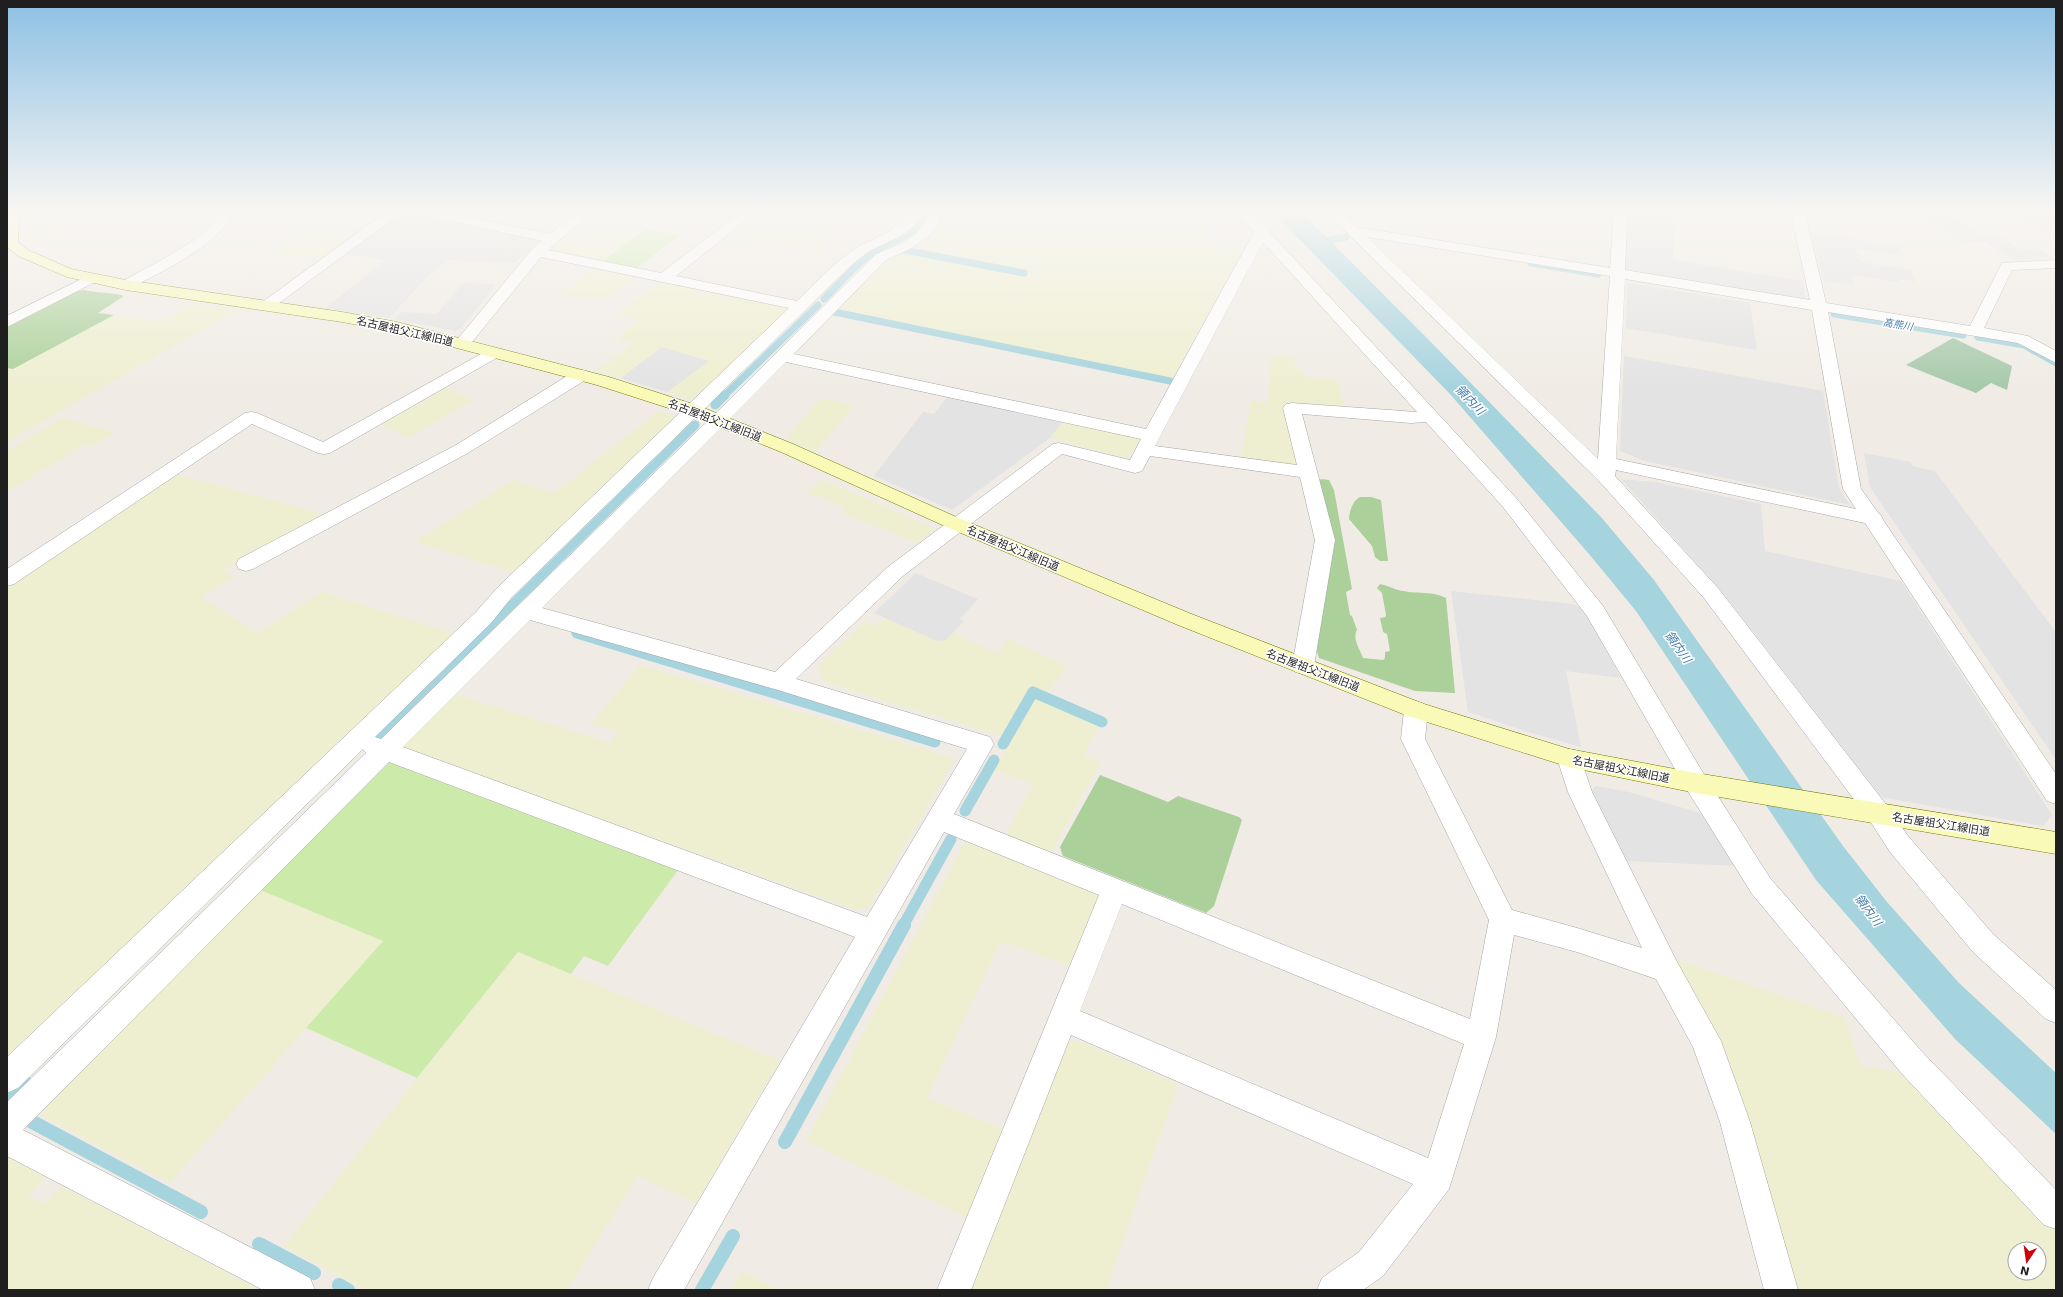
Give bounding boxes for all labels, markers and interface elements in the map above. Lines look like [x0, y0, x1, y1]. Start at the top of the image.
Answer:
street label: 名古屋祖父江線旧道 [355, 314, 455, 349]
water label: 高熊川 [1882, 317, 1915, 332]
water label: 領内川 [1452, 382, 1489, 419]
street label: 名古屋祖父江線旧道 [666, 397, 763, 444]
street label: 名古屋祖父江線旧道 [965, 523, 1061, 574]
water label: 領内川 [1662, 628, 1695, 667]
street label: 名古屋祖父江線旧道 [1264, 647, 1361, 694]
street label: 名古屋祖父江線旧道 [1571, 754, 1671, 785]
street label: 名古屋祖父江線旧道 [1891, 810, 1991, 839]
water label: 領内川 [1852, 891, 1886, 930]
north arrow [2007, 1241, 2047, 1281]
text: N [2019, 1263, 2031, 1278]

